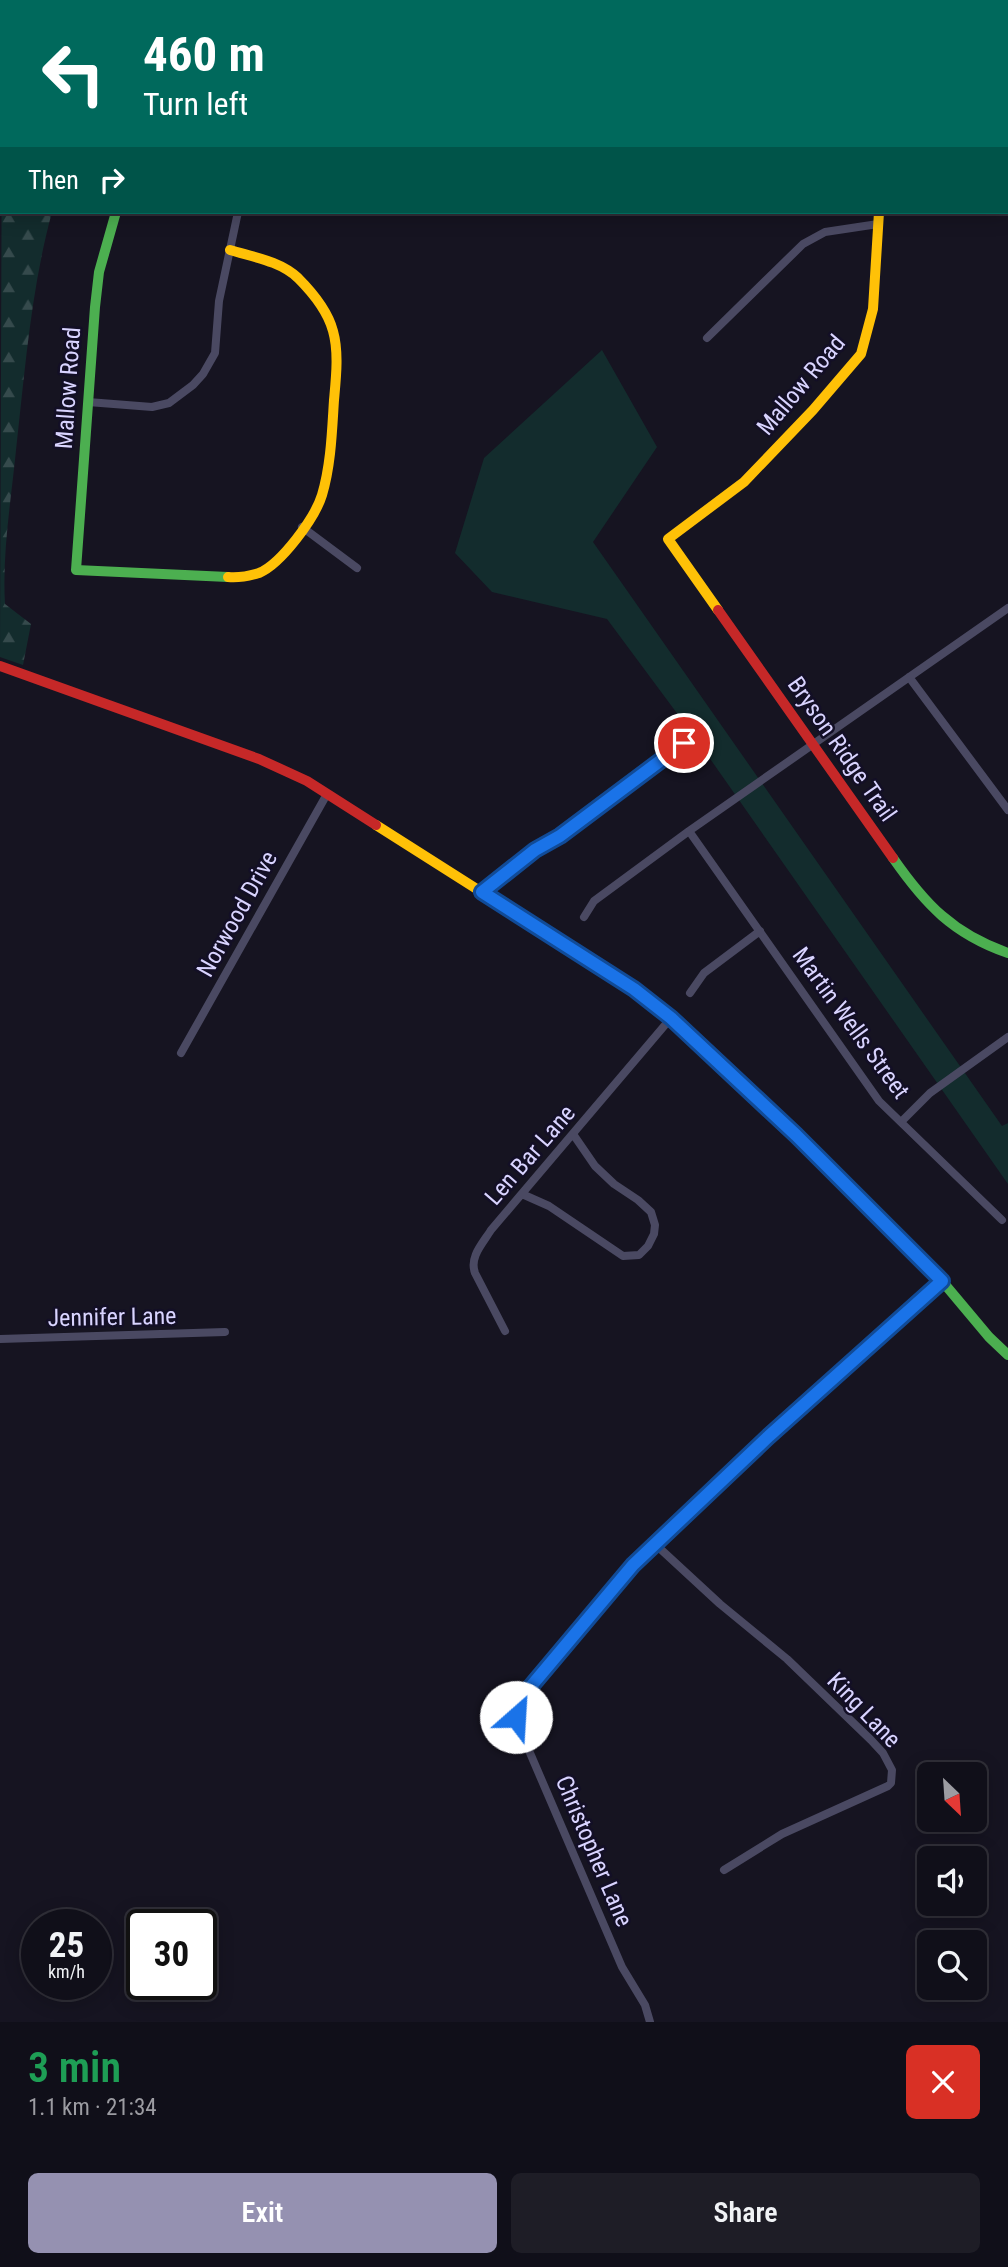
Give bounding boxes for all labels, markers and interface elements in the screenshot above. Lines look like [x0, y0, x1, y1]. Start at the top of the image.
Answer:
text: 460 m [143, 26, 265, 83]
icon: left [28, 28, 119, 119]
text: Turn left [143, 85, 248, 123]
icon: right [93, 161, 131, 199]
text: Then [28, 165, 79, 195]
street label: Mallow Road [50, 326, 86, 450]
street label: Mallow Road [751, 329, 851, 441]
street label: Bryson Ridge Trail [782, 671, 902, 827]
pin [654, 713, 714, 773]
icon: arrive [665, 724, 703, 762]
street label: Norwood Drive [191, 846, 283, 982]
street label: Martin Wells Street [787, 942, 915, 1104]
street label: Len Bar Lane [479, 1099, 581, 1211]
street label: Jennifer Lane [47, 1302, 177, 1332]
street label: King Lane [822, 1667, 906, 1753]
position arrow [479, 1680, 553, 1754]
north arrow [917, 1762, 987, 1832]
map controls [917, 1762, 987, 2000]
street label: Christopher Lane [550, 1771, 638, 1931]
button: sound [917, 1846, 987, 1916]
speed limit sign: 30 [126, 1909, 217, 2000]
text: 25 [49, 1925, 84, 1966]
button: search [917, 1930, 987, 2000]
text: km/h [48, 1961, 85, 1982]
text: 3 min [28, 2043, 121, 2092]
button: close [906, 2045, 980, 2119]
text: 1.1 km · 21:34 [28, 2094, 157, 2121]
button: Exit [28, 2173, 497, 2253]
button: Share [511, 2173, 980, 2253]

